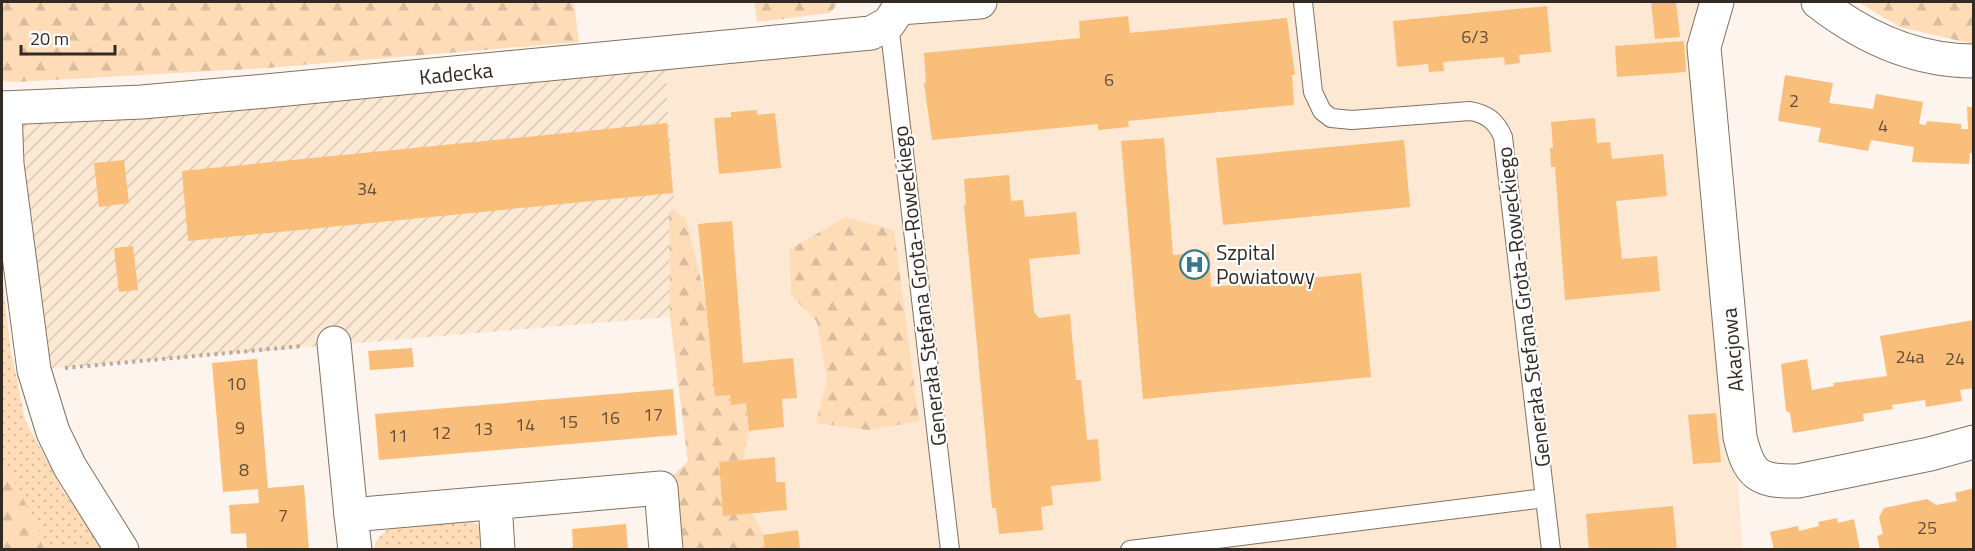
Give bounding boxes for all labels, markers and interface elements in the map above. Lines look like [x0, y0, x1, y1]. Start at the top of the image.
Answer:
scale bar [21, 18, 116, 56]
house number: 6/3 [1461, 23, 1489, 50]
text: 20 m [30, 25, 69, 52]
street label: Kadecka [418, 53, 495, 93]
house number: 6 [1104, 66, 1114, 93]
house number: 2 [1789, 87, 1799, 114]
house number: 4 [1878, 112, 1888, 139]
street label: Generała Stefana Grota-Roweckiego [883, 124, 955, 448]
street label: Generała Stefana Grota-Roweckiego [1487, 145, 1559, 469]
house number: 34 [357, 175, 377, 202]
place label: Szpital Powiatowy [1216, 236, 1315, 292]
hospital icon: Szpital Powiatowy [1179, 248, 1211, 280]
street label: Akacjowa [1712, 306, 1752, 393]
house number: 24a [1895, 343, 1925, 370]
house number: 24 [1945, 345, 1965, 372]
house number: 10 [226, 370, 246, 397]
house number: 17 [643, 401, 663, 428]
house number: 16 [600, 404, 620, 431]
house number: 15 [558, 408, 578, 435]
house number: 14 [515, 411, 535, 438]
house number: 9 [235, 414, 245, 441]
house number: 13 [473, 415, 493, 442]
house number: 12 [431, 419, 451, 446]
house number: 11 [388, 422, 408, 449]
house number: 8 [239, 456, 249, 483]
house number: 7 [278, 502, 288, 529]
house number: 25 [1917, 514, 1937, 541]

